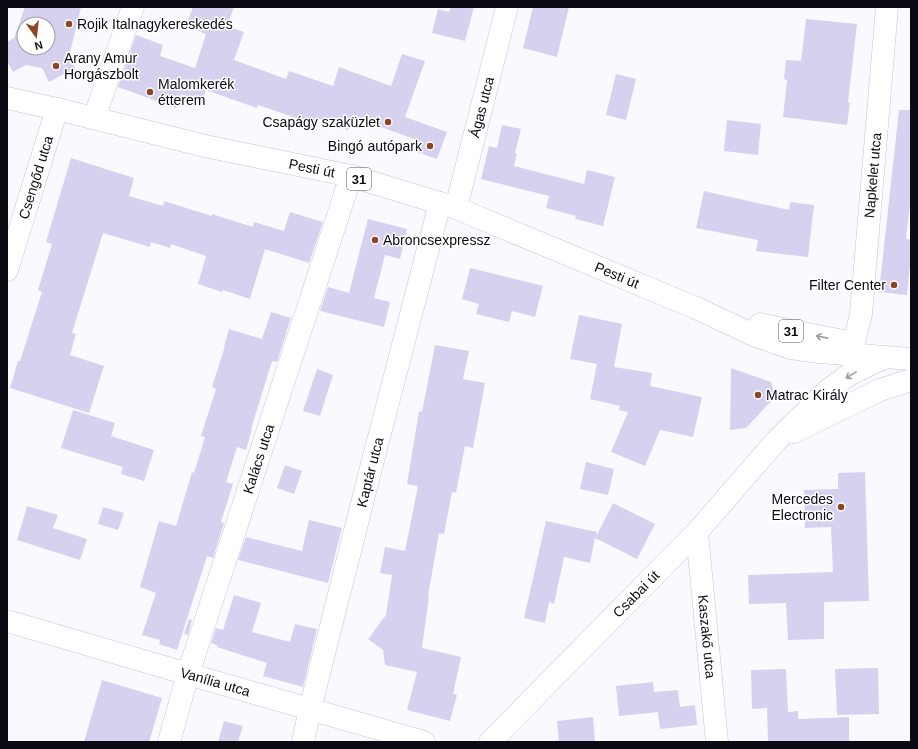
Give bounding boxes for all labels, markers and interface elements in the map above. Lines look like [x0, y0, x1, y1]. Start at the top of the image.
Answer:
north arrow [16, 16, 56, 56]
place label: Rojik Italnagykereskedés [77, 16, 233, 32]
marker: Rojik Italnagykereskedés [64, 19, 74, 29]
text: N [33, 39, 44, 52]
place label: Arany Amur Horgászbolt [64, 50, 139, 82]
marker: Arany Amur Horgászbolt [51, 61, 61, 71]
street label: Ágas utca [466, 75, 497, 139]
place label: Malomkerék étterem [158, 76, 235, 108]
marker: Malomkerék étterem [145, 87, 155, 97]
place label: Csapágy szaküzlet [262, 114, 380, 130]
marker: Csapágy szaküzlet [383, 117, 393, 127]
street label: Napkelet utca [861, 132, 884, 219]
street label: Csengőd utca [15, 134, 56, 221]
place label: Bingó autópark [328, 138, 423, 154]
marker: Bingó autópark [425, 141, 435, 151]
street label: Pesti út [288, 155, 337, 181]
road number: 31 [347, 168, 371, 190]
place label: Abroncsexpressz [383, 232, 490, 248]
marker: Abroncsexpressz [370, 235, 380, 245]
street label: Pesti út [592, 259, 642, 292]
place label: Filter Center [809, 277, 886, 293]
marker: Filter Center [889, 280, 899, 290]
road number: 31 [779, 320, 803, 342]
one-way arrow [816, 333, 829, 341]
one-way arrow [845, 371, 857, 379]
place label: Matrac Király [766, 387, 848, 403]
marker: Matrac Király [753, 390, 763, 400]
street label: Kalács utca [240, 422, 277, 496]
street label: Kaptár utca [353, 435, 387, 509]
place label: Mercedes Electronic [772, 491, 833, 523]
marker: Mercedes Electronic [836, 502, 846, 512]
street label: Csabai út [610, 567, 663, 621]
street label: Kaszakő utca [695, 594, 719, 679]
street label: Vanília utca [178, 664, 252, 700]

